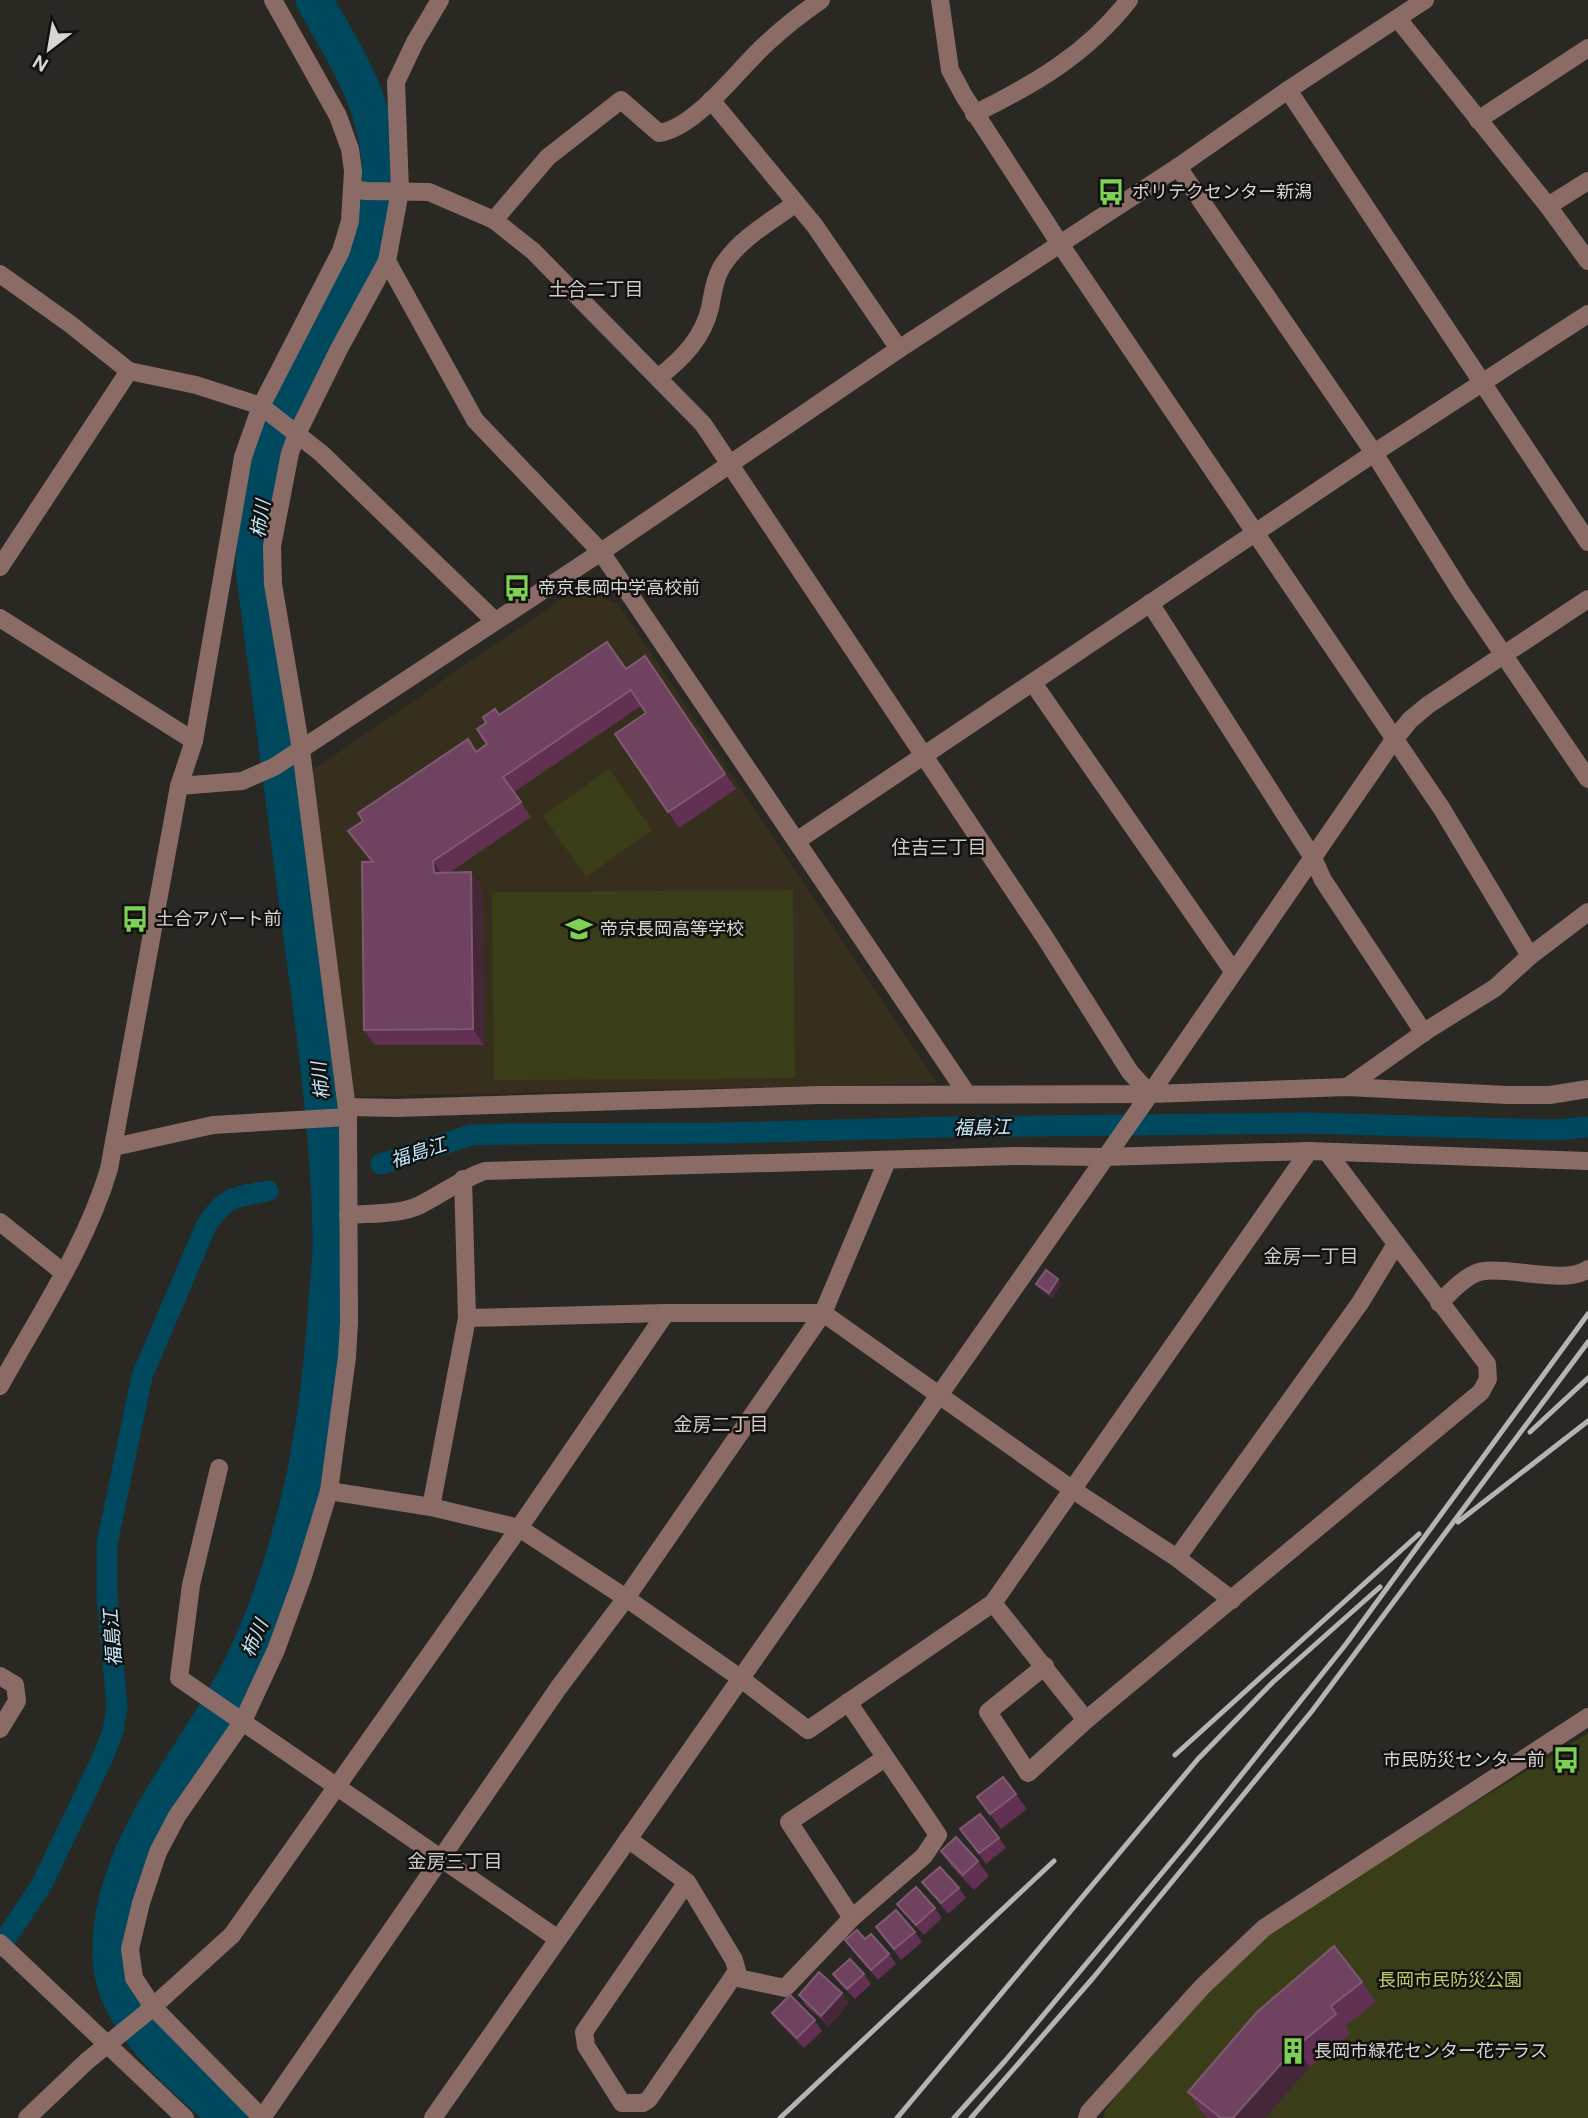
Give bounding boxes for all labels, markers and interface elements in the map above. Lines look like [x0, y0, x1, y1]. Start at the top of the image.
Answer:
north arrow [14, 14, 84, 84]
text: N [28, 49, 53, 77]
bus stop icon: ポリテクセンター新潟 [1096, 177, 1126, 207]
place label: ポリテクセンター新潟 [1132, 180, 1312, 204]
district label: 土合二丁目 [548, 277, 644, 302]
water label: 柿川 [245, 496, 276, 540]
bus stop icon: 帝京長岡中学高校前 [502, 573, 532, 603]
place label: 帝京長岡中学高校前 [538, 576, 700, 600]
district label: 住吉三丁目 [891, 835, 987, 860]
bus stop icon: 土合アパート前 [120, 904, 150, 934]
place label: 土合アパート前 [156, 907, 282, 931]
school or university icon: 帝京長岡高等学校 [564, 914, 594, 944]
place label: 帝京長岡高等学校 [600, 917, 744, 941]
water label: 柿川 [306, 1059, 335, 1101]
water label: 福島江 [953, 1114, 1013, 1140]
water label: 福島江 [387, 1131, 451, 1173]
district label: 金房一丁目 [1263, 1244, 1359, 1269]
district label: 金房二丁目 [673, 1412, 769, 1437]
water label: 福島江 [98, 1607, 127, 1667]
water label: 柿川 [235, 1614, 274, 1661]
bus stop icon: 市民防災センター前 [1551, 1745, 1581, 1775]
place label: 市民防災センター前 [1383, 1748, 1545, 1772]
district label: 金房三丁目 [407, 1849, 503, 1874]
park label: 長岡市民防災公園 [1378, 1968, 1522, 1992]
building icon: 長岡市緑花センター花テラス [1278, 2036, 1308, 2066]
place label: 長岡市緑花センター花テラス [1314, 2039, 1548, 2063]

